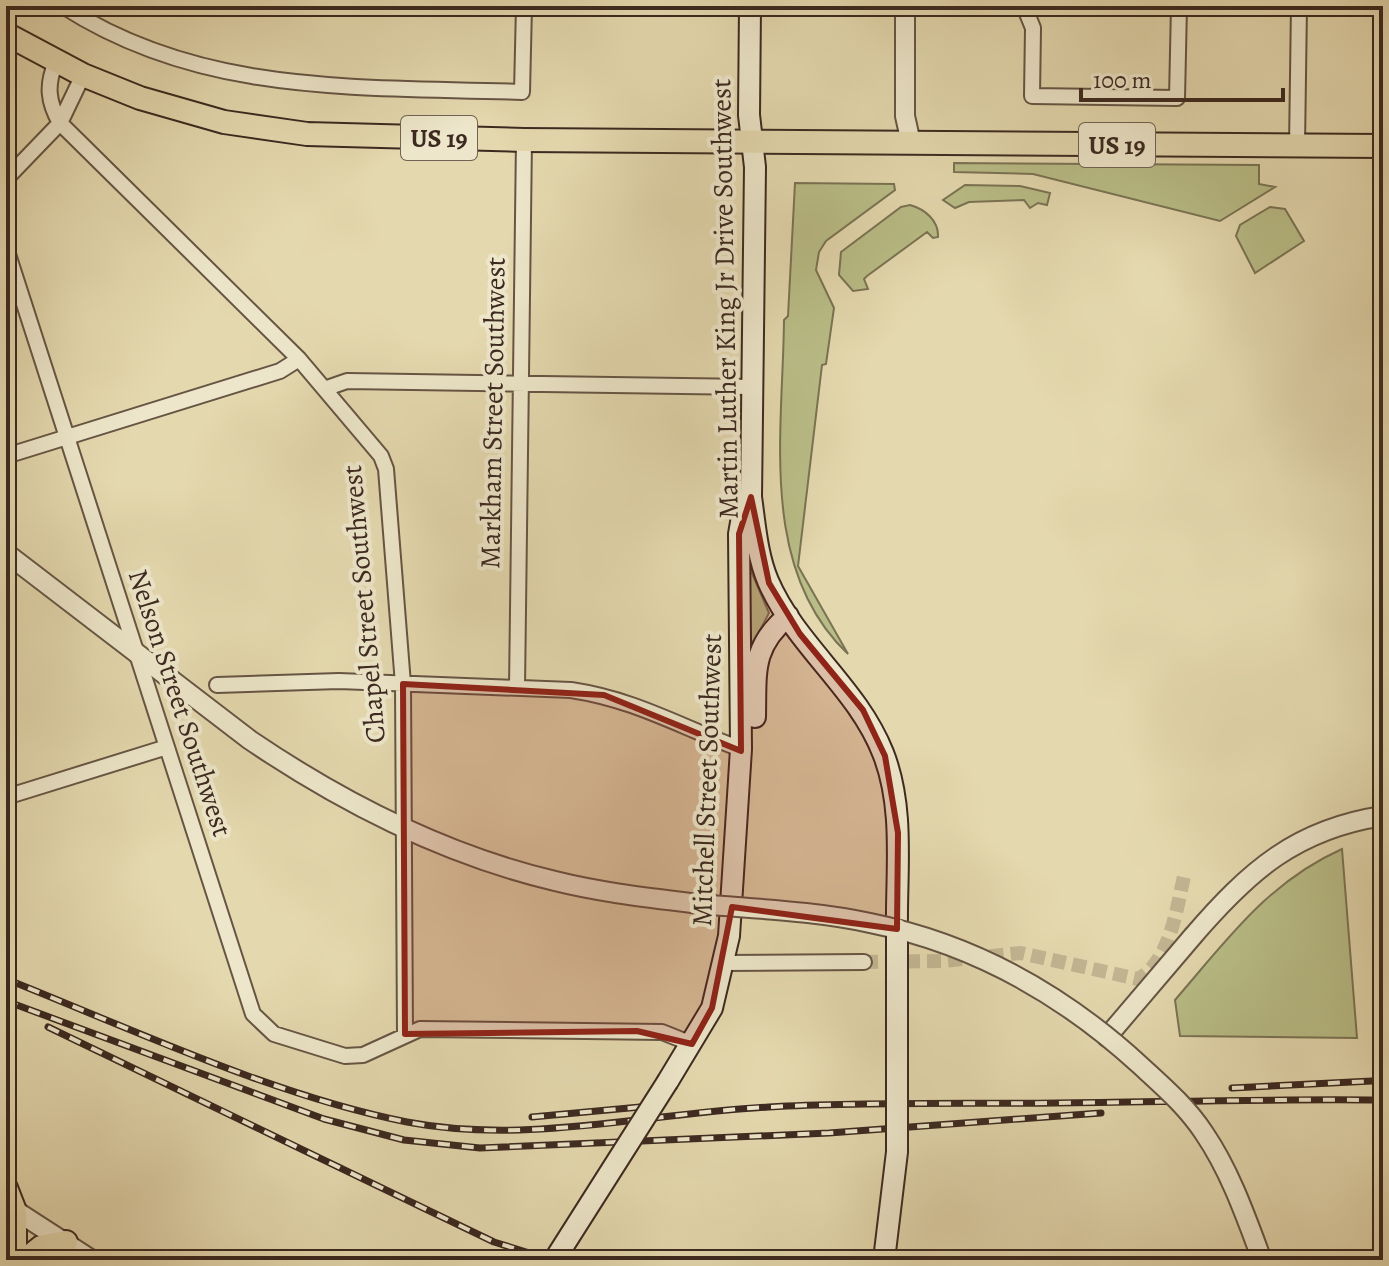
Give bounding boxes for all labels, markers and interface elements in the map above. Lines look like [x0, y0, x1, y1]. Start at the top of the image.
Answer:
scale bar [1081, 52, 1283, 102]
text: 100 m [1093, 64, 1152, 96]
street label: Martin Luther King Jr Drive Southwest [702, 78, 748, 520]
road number: US 19 [401, 116, 477, 160]
road number: US 19 [1079, 123, 1155, 167]
street label: Markham Street Southwest [471, 257, 515, 569]
street label: Chapel Street Southwest [333, 463, 395, 745]
street label: Nelson Street Southwest [119, 565, 241, 841]
street label: Mitchell Street Southwest [683, 633, 731, 927]

